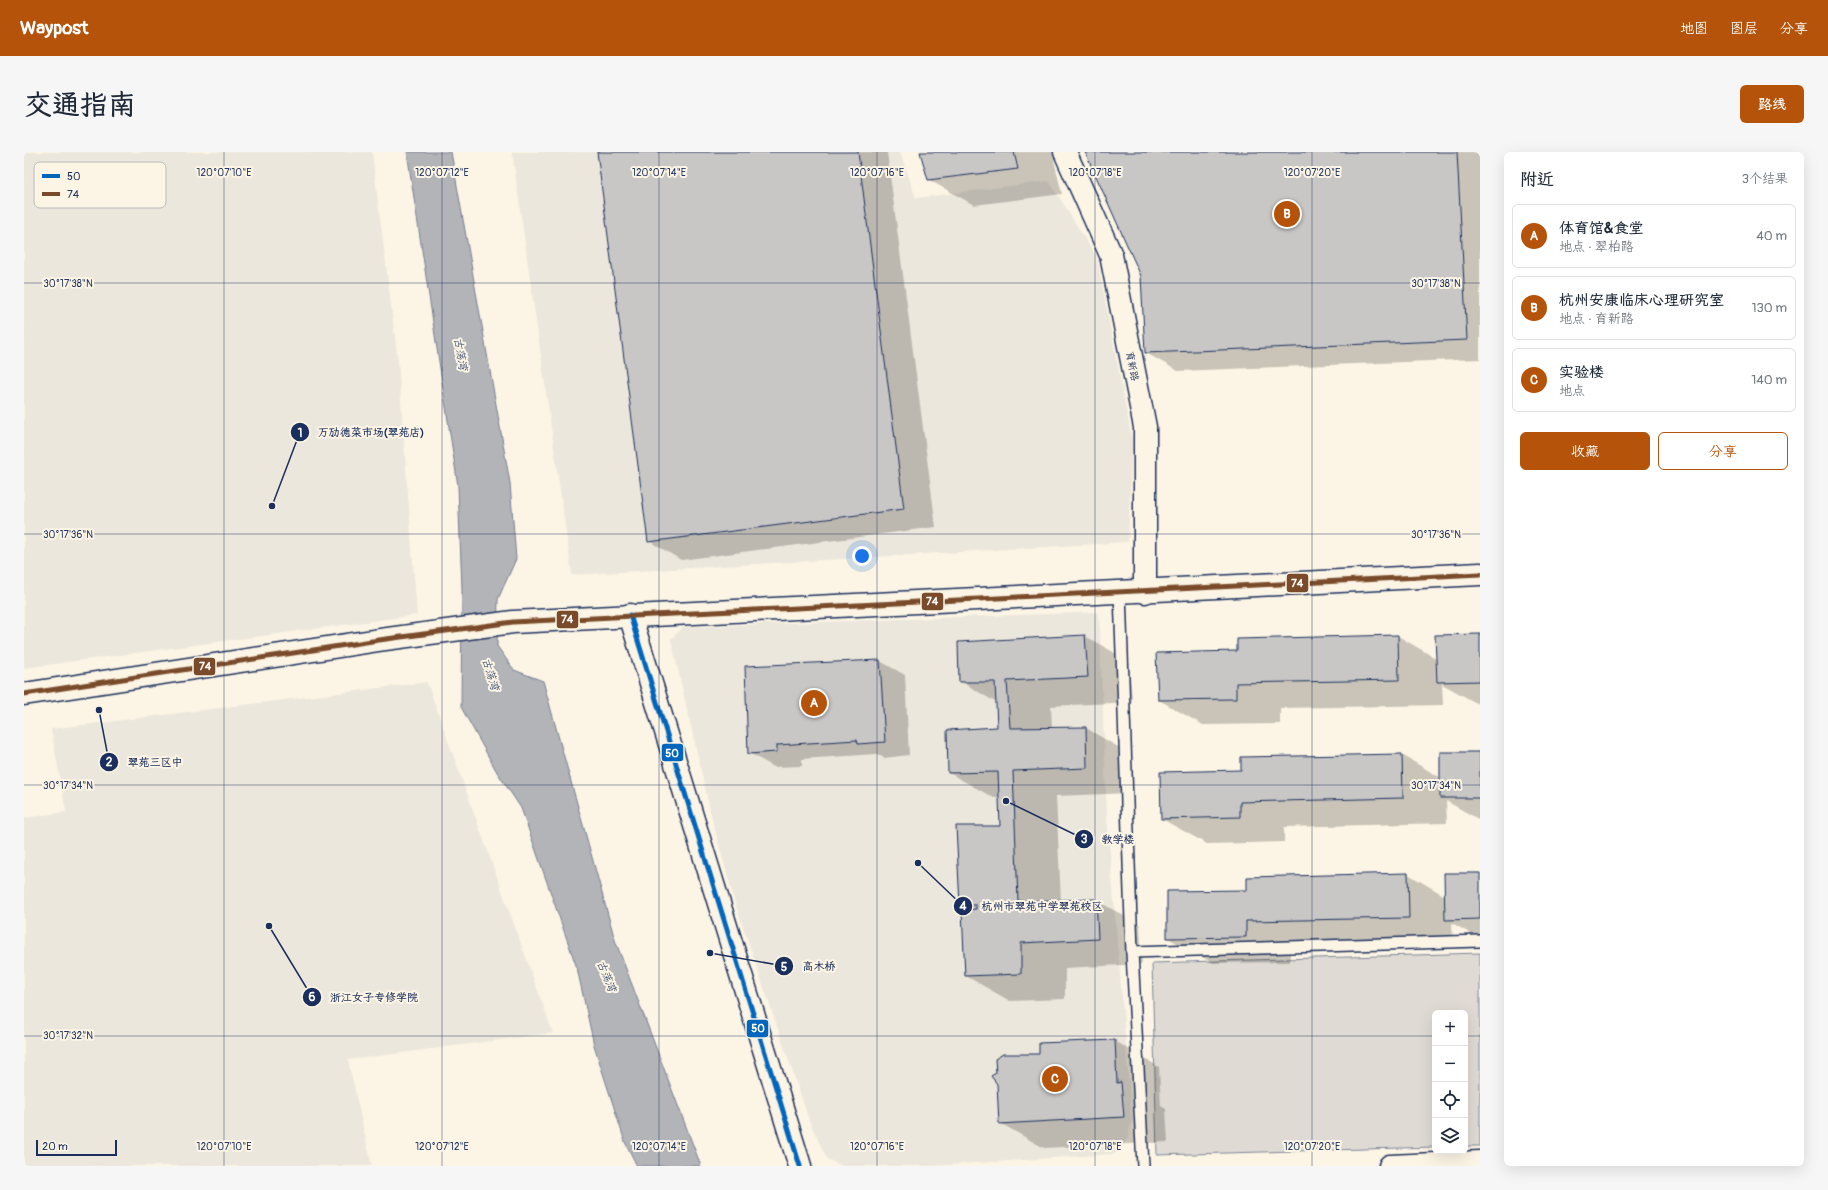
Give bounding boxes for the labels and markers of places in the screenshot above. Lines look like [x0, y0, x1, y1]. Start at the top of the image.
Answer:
pin: B [1274, 199, 1300, 229]
callout: 万劢德菜巿场(翠苑店) [290, 421, 432, 444]
pin: A [801, 688, 827, 718]
callout: 翠苑三区中 [99, 750, 190, 773]
callout: 教学楼 [1074, 827, 1143, 850]
callout: 杭州市翠苑中学翠苑校区 [953, 895, 1110, 918]
callout: 高木桥 [774, 955, 843, 978]
callout: 浙江女子专修学院 [302, 985, 426, 1008]
pin: C [1042, 1064, 1068, 1094]

